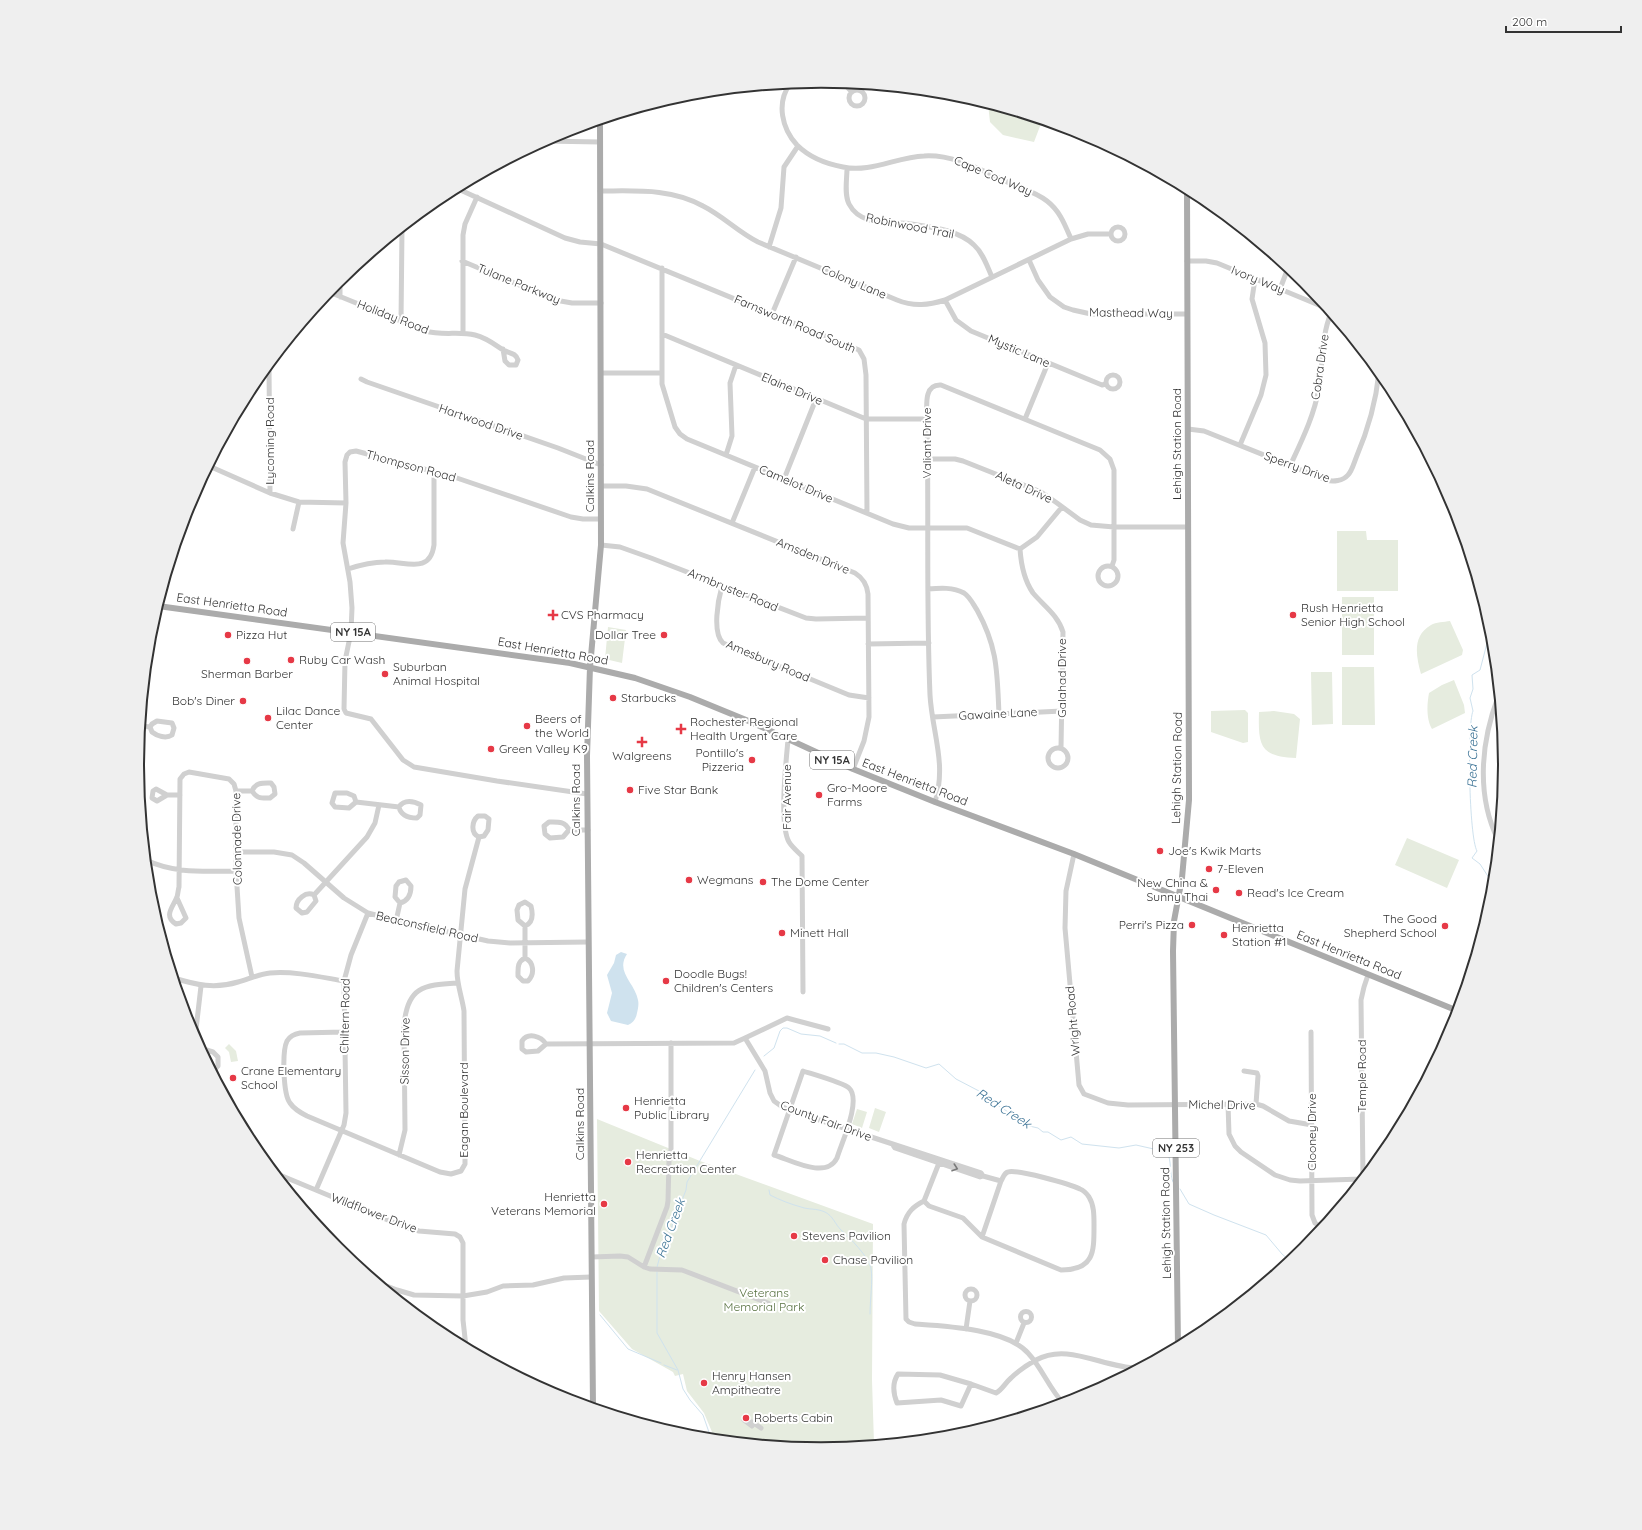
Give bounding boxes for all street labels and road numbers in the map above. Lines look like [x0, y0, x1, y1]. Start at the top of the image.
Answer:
street label: Cape Cod Way [952, 152, 1035, 199]
street label: Robinwood Trail [865, 210, 956, 241]
street label: Tulane Parkway [475, 260, 563, 307]
street label: Colony Lane [819, 261, 889, 302]
street label: Ivory Way [1229, 262, 1287, 297]
street label: Farnsworth Road South [732, 291, 858, 356]
street label: Holiday Road [355, 296, 431, 337]
street label: Masthead Way [1089, 304, 1173, 321]
street label: Mystic Lane [986, 331, 1053, 370]
street label: Cobra Drive [1307, 333, 1332, 401]
street label: Elaine Drive [759, 369, 825, 408]
street label: Lehigh Station Road [1169, 388, 1184, 500]
street label: Lycoming Road [262, 397, 277, 485]
street label: Hartwood Drive [437, 400, 525, 443]
street label: Valiant Drive [919, 407, 934, 478]
street label: Calkins Road [582, 440, 597, 512]
street label: Thompson Road [365, 446, 458, 485]
street label: Sperry Drive [1262, 448, 1332, 485]
street label: Camelot Drive [757, 461, 836, 506]
street label: Aleta Drive [994, 467, 1055, 506]
street label: Amsden Drive [774, 534, 852, 577]
street label: Armbruster Road [686, 565, 781, 614]
street label: East Henrietta Road [176, 589, 288, 620]
road number: NY 15A [331, 623, 375, 641]
street label: East Henrietta Road [497, 633, 609, 668]
street label: Amesbury Road [724, 636, 812, 685]
street label: Galahad Drive [1054, 638, 1069, 718]
street label: Gawaine Lane [958, 704, 1038, 723]
street label: Lehigh Station Road [1168, 712, 1185, 824]
road number: NY 15A [810, 751, 854, 769]
street label: East Henrietta Road [860, 754, 970, 809]
street label: Calkins Road [568, 764, 583, 836]
street label: Fair Avenue [779, 764, 794, 830]
street label: Colonnade Drive [228, 793, 245, 885]
street label: Beaconsfield Road [374, 907, 480, 946]
street label: East Henrietta Road [1295, 927, 1404, 982]
street label: Chiltern Road [336, 978, 353, 1054]
street label: Wright Road [1062, 985, 1083, 1057]
street label: Sisson Drive [396, 1017, 413, 1085]
street label: Temple Road [1354, 1039, 1369, 1113]
street label: Eagan Boulevard [456, 1062, 471, 1158]
street label: Calkins Road [572, 1088, 587, 1160]
street label: Clooney Drive [1304, 1093, 1319, 1171]
street label: Michel Drive [1188, 1096, 1256, 1113]
street label: County Fair Drive [778, 1097, 874, 1144]
road number: NY 253 [1153, 1139, 1199, 1157]
street label: Lehigh Station Road [1157, 1167, 1174, 1279]
street label: Wildflower Drive [329, 1189, 420, 1236]

